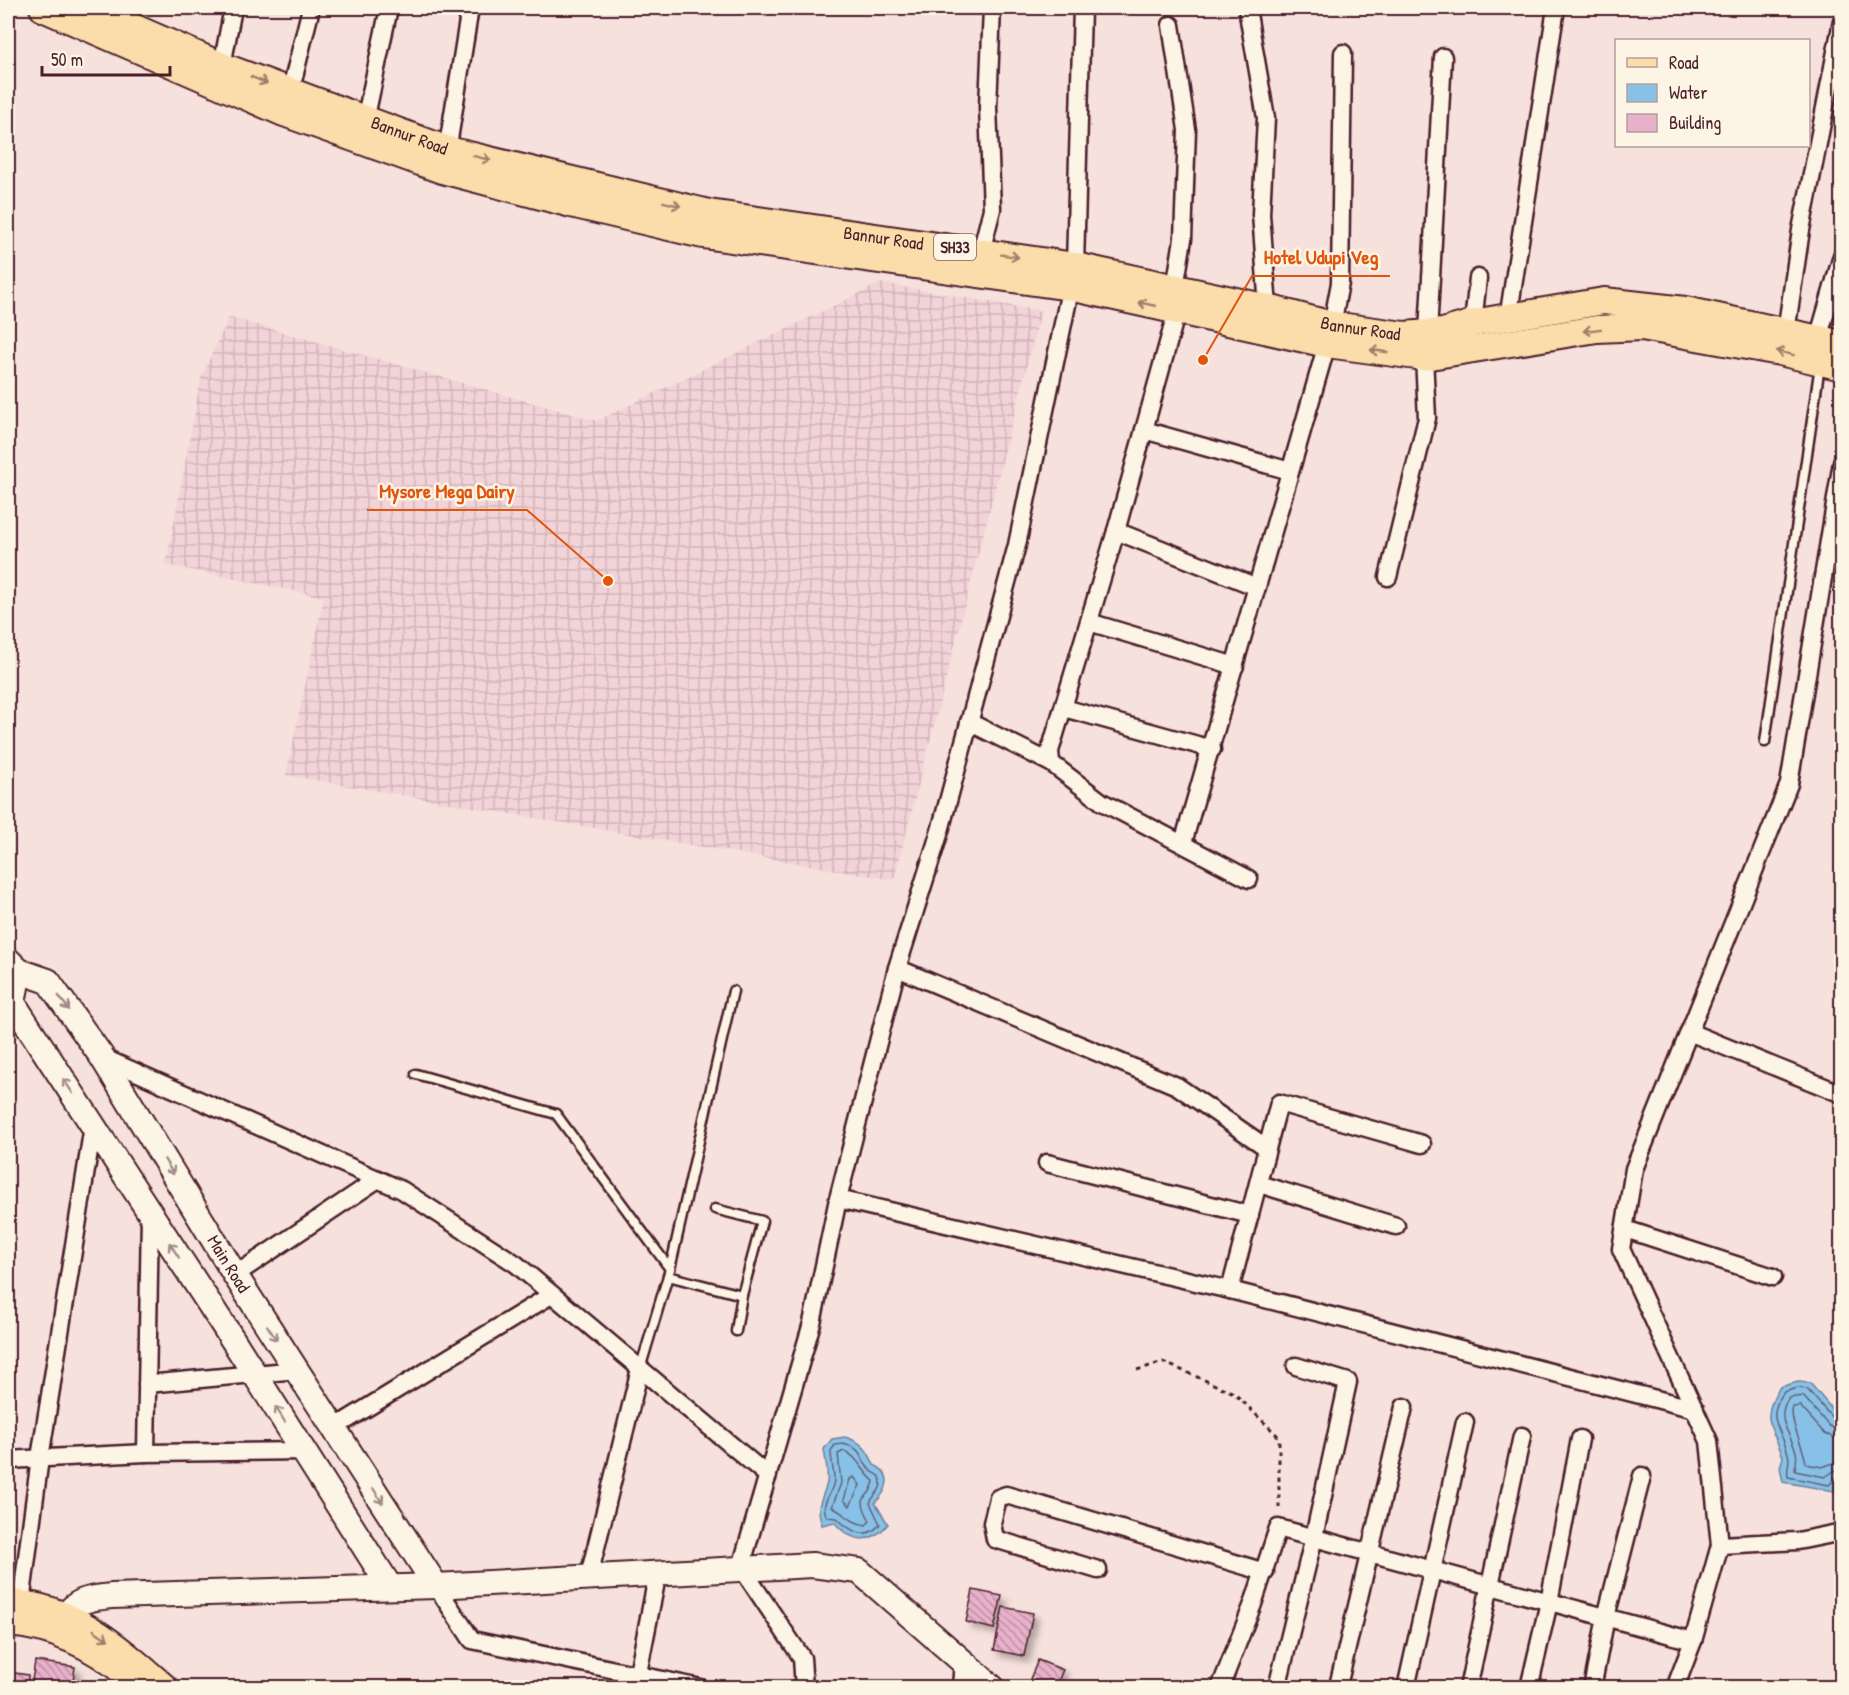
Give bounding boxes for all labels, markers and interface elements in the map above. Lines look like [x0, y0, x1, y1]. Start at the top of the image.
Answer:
scale bar [42, 39, 170, 77]
legend [1615, 39, 1810, 147]
text: 50 m [51, 47, 83, 72]
text: Road [1669, 50, 1699, 75]
one-way arrow [249, 75, 267, 86]
text: Water [1669, 80, 1707, 105]
street label: Bannur Road [368, 109, 452, 161]
text: Building [1669, 110, 1721, 135]
one-way arrow [473, 153, 492, 165]
one-way arrow [662, 199, 681, 211]
street label: Bannur Road [842, 220, 925, 256]
road number: SH33 [934, 234, 976, 260]
callout: Hotel Udupi Veg [1252, 238, 1390, 276]
text: Hotel Udupi Veg [1264, 243, 1378, 271]
one-way arrow [999, 251, 1019, 262]
one-way arrow [1138, 298, 1157, 310]
street label: Bannur Road [1318, 310, 1402, 346]
one-way arrow [1583, 324, 1603, 335]
one-way arrow [1370, 346, 1389, 357]
one-way arrow [1775, 346, 1794, 358]
callout: Mysore Mega Dairy [367, 472, 527, 510]
text: Mysore Mega Dairy [379, 477, 515, 505]
one-way arrow [58, 995, 70, 1011]
one-way arrow [61, 1078, 74, 1095]
one-way arrow [164, 1158, 176, 1175]
street label: Main Road [201, 1230, 256, 1297]
one-way arrow [168, 1242, 180, 1259]
one-way arrow [267, 1324, 279, 1341]
one-way arrow [273, 1406, 285, 1423]
one-way arrow [372, 1488, 385, 1505]
one-way arrow [92, 1629, 109, 1641]

